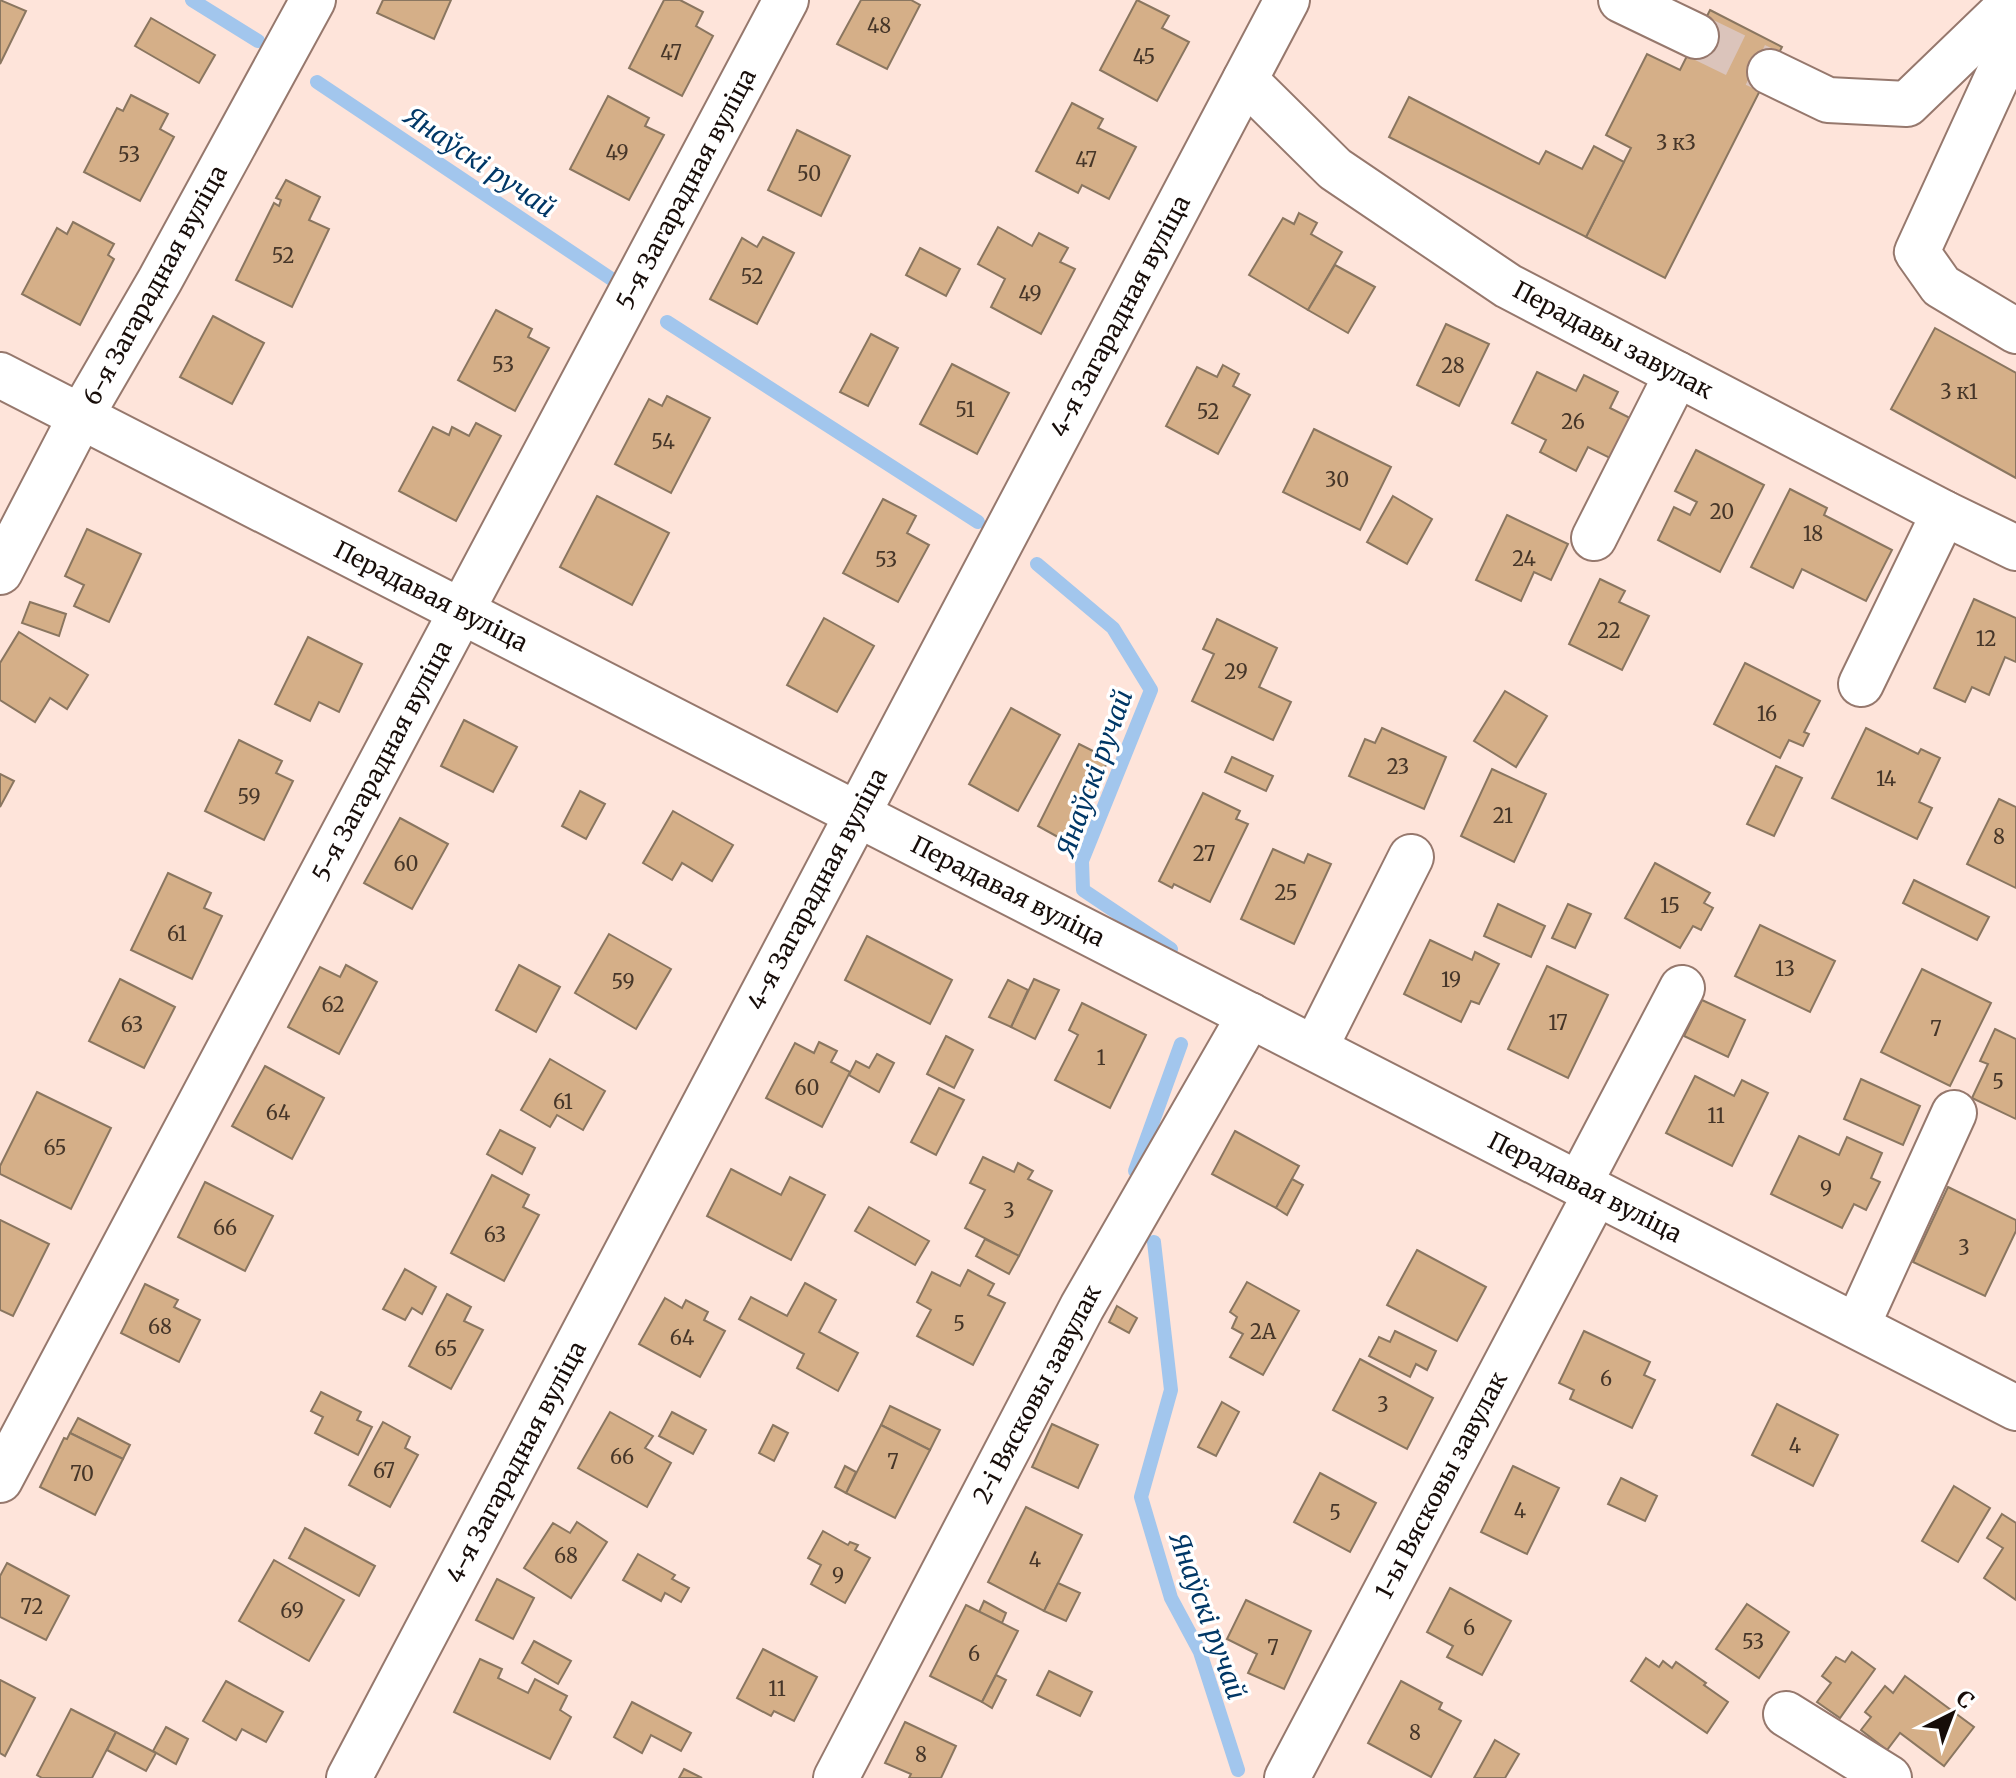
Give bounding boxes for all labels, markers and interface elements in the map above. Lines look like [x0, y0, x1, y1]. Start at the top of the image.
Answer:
house number: 48 [867, 13, 891, 38]
house number: 47 [660, 40, 682, 65]
house number: 45 [1133, 44, 1155, 69]
street label: 5-я Загарадная вуліца [609, 63, 763, 315]
water label: Янаўскі ручай [397, 99, 562, 225]
house number: 3 к3 [1656, 130, 1696, 155]
house number: 49 [605, 140, 629, 165]
house number: 53 [118, 142, 140, 167]
house number: 47 [1075, 147, 1097, 172]
street label: 6-я Загарадная вуліца [76, 160, 234, 410]
house number: 50 [797, 161, 821, 186]
street label: 4-я Загарадная вуліца [1043, 190, 1197, 442]
house number: 52 [272, 243, 294, 268]
house number: 52 [741, 264, 763, 289]
street label: Перадавы завулак [1508, 274, 1718, 406]
house number: 49 [1018, 281, 1042, 306]
house number: 53 [492, 352, 514, 377]
house number: 28 [1441, 353, 1465, 378]
house number: 3 к1 [1940, 379, 1978, 404]
house number: 51 [955, 397, 975, 422]
house number: 52 [1197, 399, 1219, 424]
house number: 26 [1561, 409, 1585, 434]
house number: 54 [651, 429, 675, 454]
house number: 30 [1325, 467, 1349, 492]
house number: 20 [1710, 499, 1734, 524]
house number: 18 [1803, 521, 1823, 546]
street label: Перадавая вуліца [329, 534, 533, 658]
house number: 24 [1512, 546, 1536, 571]
house number: 53 [875, 547, 897, 572]
house number: 22 [1597, 618, 1621, 643]
house number: 12 [1976, 626, 1996, 651]
street label: 5-я Загарадная вуліца [305, 635, 459, 887]
house number: 29 [1224, 659, 1248, 684]
water label: Янаўскі ручай [1048, 685, 1139, 862]
house number: 16 [1757, 701, 1777, 726]
house number: 23 [1387, 754, 1409, 779]
street label: 4-я Загарадная вуліца [740, 763, 894, 1015]
house number: 14 [1876, 766, 1896, 791]
house number: 59 [237, 784, 261, 809]
house number: 21 [1493, 803, 1513, 828]
house number: 8 [1993, 824, 2005, 849]
street label: Перадавая вуліца [906, 829, 1110, 953]
house number: 27 [1193, 841, 1215, 866]
house number: 60 [394, 851, 418, 876]
house number: 25 [1275, 880, 1297, 905]
house number: 15 [1660, 893, 1680, 918]
house number: 61 [167, 921, 187, 946]
house number: 13 [1775, 956, 1795, 981]
house number: 19 [1441, 967, 1461, 992]
house number: 59 [611, 969, 635, 994]
house number: 62 [321, 992, 345, 1017]
house number: 17 [1548, 1010, 1568, 1035]
house number: 63 [121, 1012, 143, 1037]
house number: 7 [1930, 1016, 1942, 1041]
house number: 1 [1096, 1045, 1106, 1070]
house number: 5 [1992, 1069, 2004, 1094]
house number: 60 [795, 1075, 819, 1100]
house number: 61 [553, 1089, 573, 1114]
house number: 64 [266, 1100, 290, 1125]
house number: 11 [1707, 1103, 1725, 1128]
street label: Перадавая вуліца [1483, 1125, 1687, 1249]
house number: 65 [44, 1135, 66, 1160]
house number: 9 [1820, 1176, 1832, 1201]
house number: 3 [1003, 1198, 1015, 1223]
house number: 66 [213, 1215, 237, 1240]
house number: 63 [484, 1222, 506, 1247]
house number: 3 [1958, 1235, 1970, 1260]
street label: 2-і Вясковы завулак [966, 1279, 1108, 1509]
house number: 5 [953, 1311, 965, 1336]
house number: 68 [148, 1314, 172, 1339]
house number: 2А [1250, 1319, 1277, 1344]
house number: 64 [670, 1325, 694, 1350]
house number: 65 [435, 1336, 457, 1361]
street label: 4-я Загарадная вуліца [439, 1336, 593, 1588]
street label: 1-ы Вясковы завулак [1368, 1366, 1514, 1604]
house number: 6 [1600, 1366, 1612, 1391]
house number: 3 [1377, 1392, 1389, 1417]
house number: 4 [1789, 1433, 1801, 1458]
house number: 66 [610, 1444, 634, 1469]
house number: 7 [887, 1449, 899, 1474]
house number: 67 [373, 1458, 395, 1483]
house number: 70 [70, 1461, 94, 1486]
house number: 4 [1514, 1498, 1526, 1523]
house number: 5 [1329, 1500, 1341, 1525]
water label: Янаўскі ручай [1162, 1527, 1253, 1704]
house number: 68 [554, 1543, 578, 1568]
house number: 4 [1029, 1547, 1041, 1572]
house number: 9 [832, 1563, 844, 1588]
house number: 72 [21, 1594, 43, 1619]
house number: 69 [280, 1598, 304, 1623]
house number: 6 [1463, 1615, 1475, 1640]
house number: 53 [1742, 1629, 1764, 1654]
house number: 7 [1267, 1635, 1279, 1660]
house number: 6 [968, 1641, 980, 1666]
north arrow [1912, 1674, 1992, 1754]
house number: 11 [768, 1676, 786, 1701]
text: С [1951, 1684, 1980, 1714]
house number: 8 [1409, 1720, 1421, 1745]
house number: 8 [915, 1742, 927, 1767]

